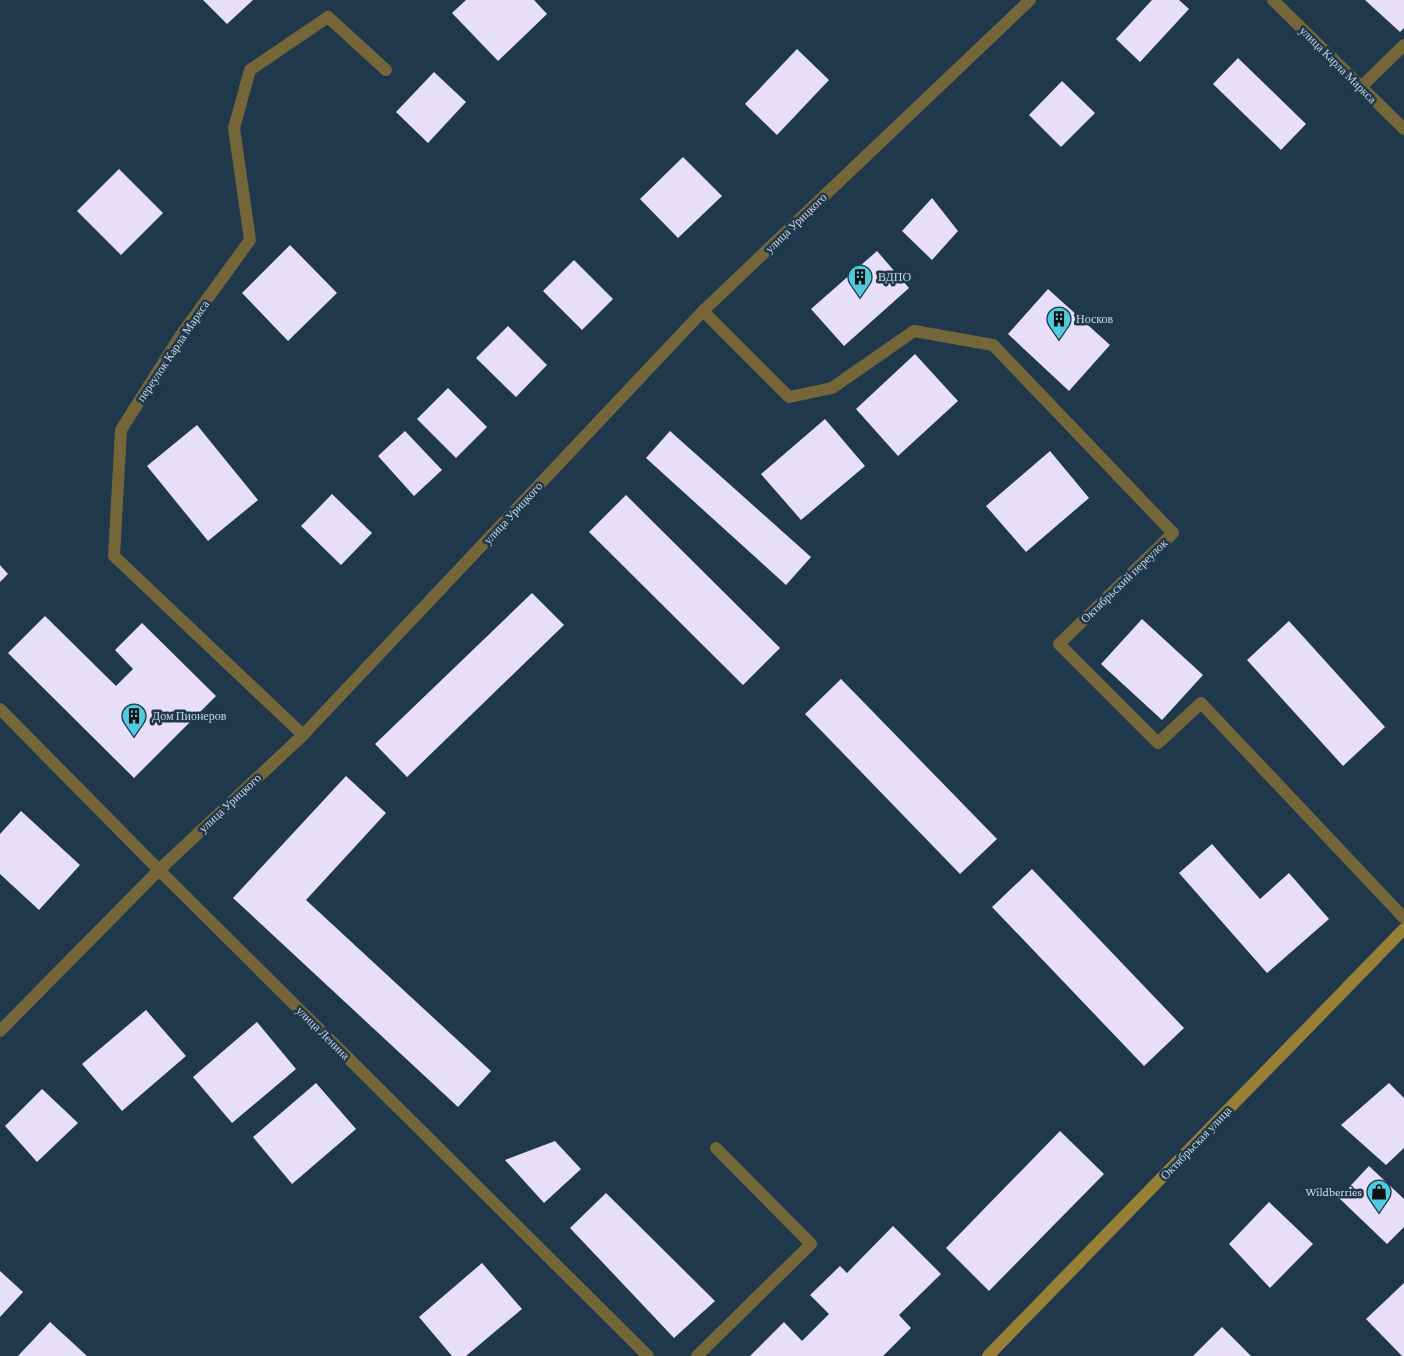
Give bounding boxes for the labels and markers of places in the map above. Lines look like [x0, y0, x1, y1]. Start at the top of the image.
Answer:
building icon: ВДПО [847, 264, 873, 298]
place label: ВДПО [878, 270, 911, 284]
building icon: Носков [1046, 306, 1072, 340]
place label: Носков [1076, 312, 1114, 326]
building icon: Дом Пионеров [121, 703, 147, 737]
place label: Дом Пионеров [152, 709, 227, 723]
shop icon: Wildberries [1366, 1179, 1392, 1213]
place label: Wildberries [1305, 1185, 1362, 1199]

